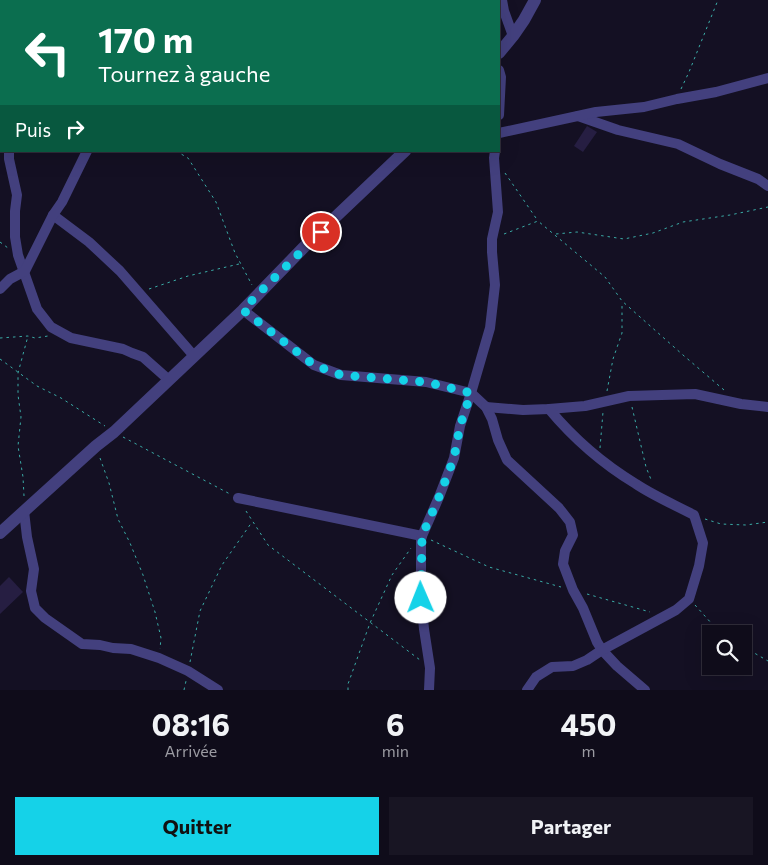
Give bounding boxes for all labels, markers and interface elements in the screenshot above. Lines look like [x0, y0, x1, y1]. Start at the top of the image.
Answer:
text: 170 m [98, 17, 193, 60]
icon: left [15, 20, 80, 85]
text: Tournez à gauche [98, 60, 270, 87]
icon: right [61, 115, 89, 143]
text: Puis [15, 118, 51, 141]
pin [300, 211, 342, 253]
icon: arrive [307, 218, 335, 246]
position arrow [394, 571, 446, 623]
map controls [702, 625, 752, 675]
button: search [702, 625, 752, 675]
text: 08:16 [152, 705, 230, 742]
text: 6 [386, 705, 405, 742]
text: 450 [561, 705, 616, 742]
text: Arrivée [164, 741, 217, 760]
text: min [382, 741, 409, 760]
text: m [581, 741, 595, 760]
button: Quitter [15, 797, 379, 855]
button: Partager [389, 797, 753, 855]

